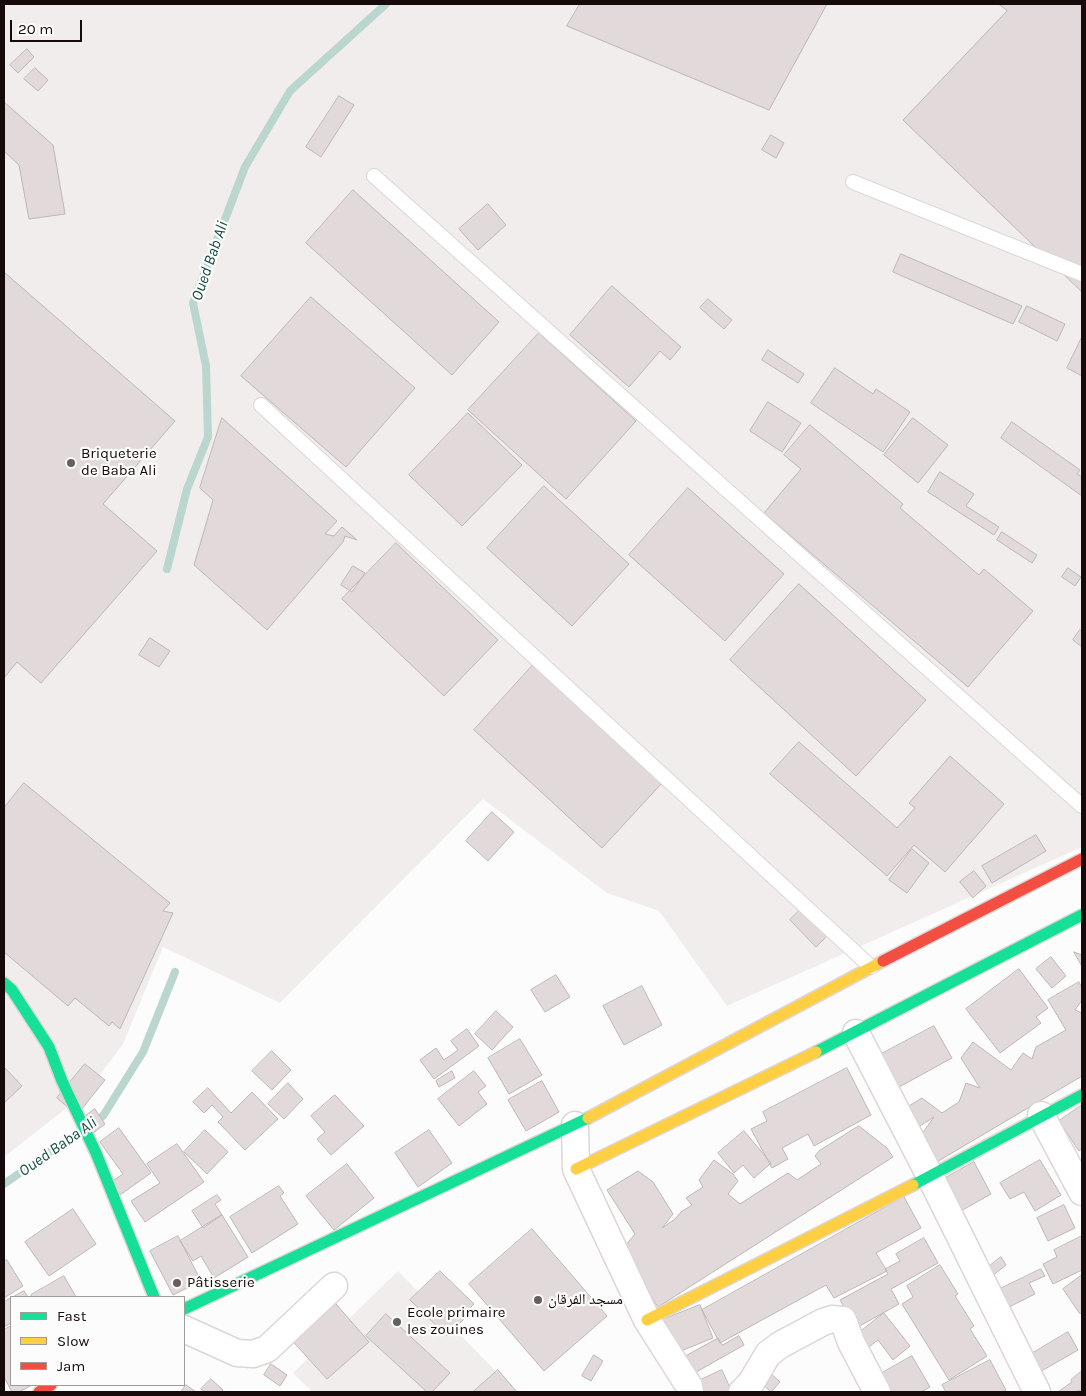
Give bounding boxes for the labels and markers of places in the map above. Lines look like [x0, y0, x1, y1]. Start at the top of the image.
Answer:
place label: Briqueterie de Baba Ali [81, 445, 157, 480]
marker: Briqueterie de Baba Ali [65, 457, 77, 469]
place label: Pâtisserie [187, 1274, 255, 1292]
marker: Pâtisserie [171, 1277, 183, 1289]
place label: مسجد الفرقان [548, 1291, 623, 1309]
marker: مسجد الفرقان [532, 1294, 544, 1306]
place label: Ecole primaire les zouines [407, 1304, 505, 1339]
marker: Ecole primaire les zouines [391, 1316, 403, 1328]

